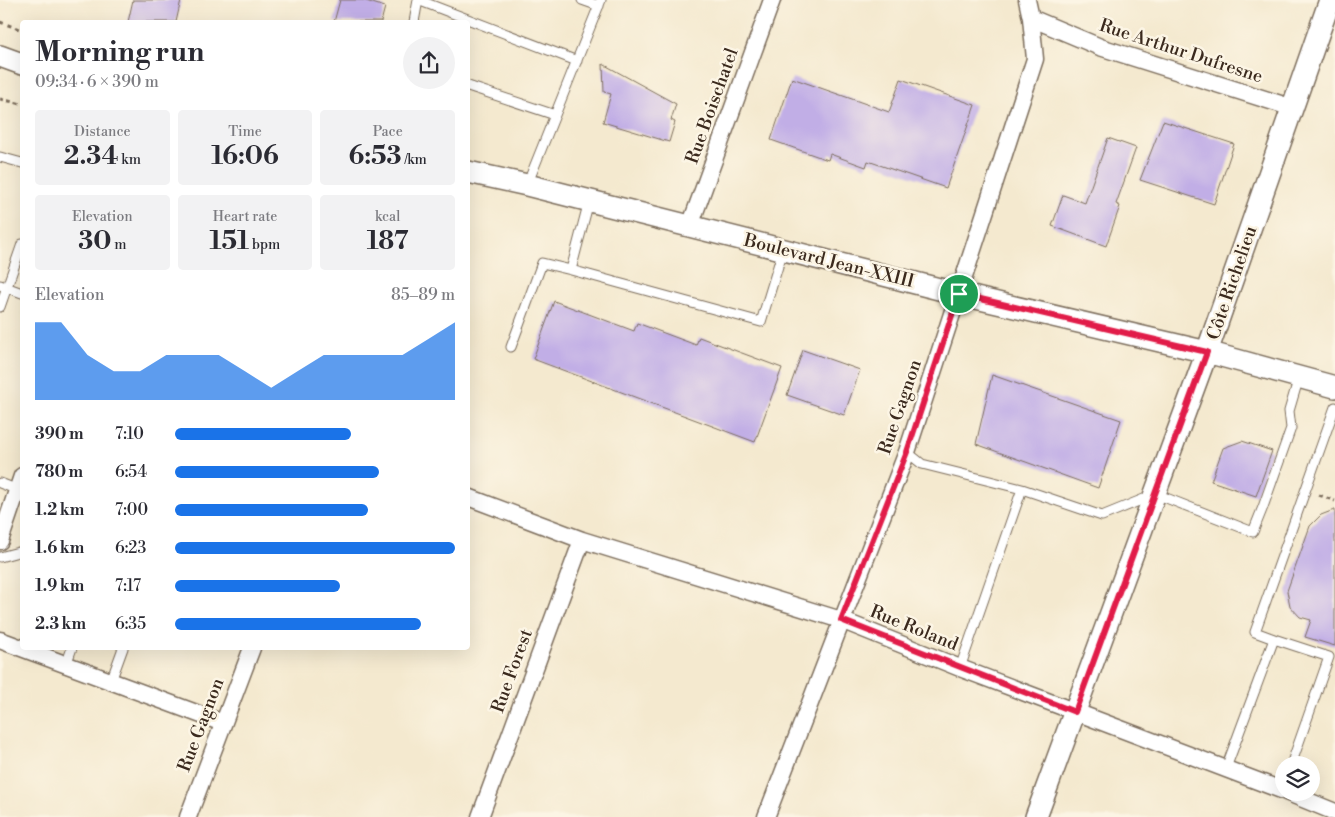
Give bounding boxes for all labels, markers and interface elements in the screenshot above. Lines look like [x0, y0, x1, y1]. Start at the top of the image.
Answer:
street label: Rue Arthur Dufresne [1096, 14, 1266, 88]
text: Morning run [35, 35, 204, 70]
button: share [403, 37, 455, 89]
street label: Rue Boischatel [680, 44, 744, 167]
text: 09:34 · 6 × 390 m [35, 72, 159, 92]
text: Distance [74, 123, 131, 141]
text: Time [228, 123, 262, 141]
text: Pace [373, 123, 403, 141]
text: 2.34 [64, 141, 118, 172]
text: 16:06 [211, 141, 279, 172]
text: 6:53 [349, 141, 402, 172]
text: km [118, 151, 141, 169]
text: /km [402, 151, 427, 169]
text: Elevation [72, 208, 133, 226]
text: Heart rate [213, 208, 277, 226]
text: kcal [375, 208, 400, 226]
street label: Côte Richelieu [1202, 222, 1263, 343]
text: 30 [78, 226, 111, 257]
text: 151 [210, 226, 249, 257]
text: 187 [367, 226, 409, 257]
street label: Boulevard Jean-XXIII [740, 228, 917, 293]
text: m [111, 236, 127, 254]
text: bpm [249, 236, 280, 254]
pin [938, 273, 980, 315]
icon: arrive [945, 280, 973, 308]
text: Elevation [35, 285, 104, 305]
text: 85–89 m [391, 285, 455, 305]
street label: Rue Gagnon [873, 356, 927, 457]
text: 390 m [35, 424, 83, 444]
text: 7:10 [115, 424, 144, 444]
text: 780 m [35, 462, 83, 482]
text: 6:54 [115, 462, 147, 482]
text: 1.2 km [35, 500, 84, 520]
text: 7:00 [115, 500, 148, 520]
text: 1.6 km [35, 538, 84, 558]
text: 6:23 [115, 538, 146, 558]
text: 1.9 km [35, 576, 84, 596]
text: 7:17 [115, 576, 141, 596]
street label: Rue Roland [866, 600, 962, 656]
text: 2.3 km [35, 614, 86, 634]
text: 6:35 [115, 614, 146, 634]
street label: Rue Forest [486, 625, 538, 716]
street label: Rue Gagnon [173, 675, 230, 775]
map controls [1275, 756, 1320, 801]
button: layers [1275, 756, 1320, 801]

